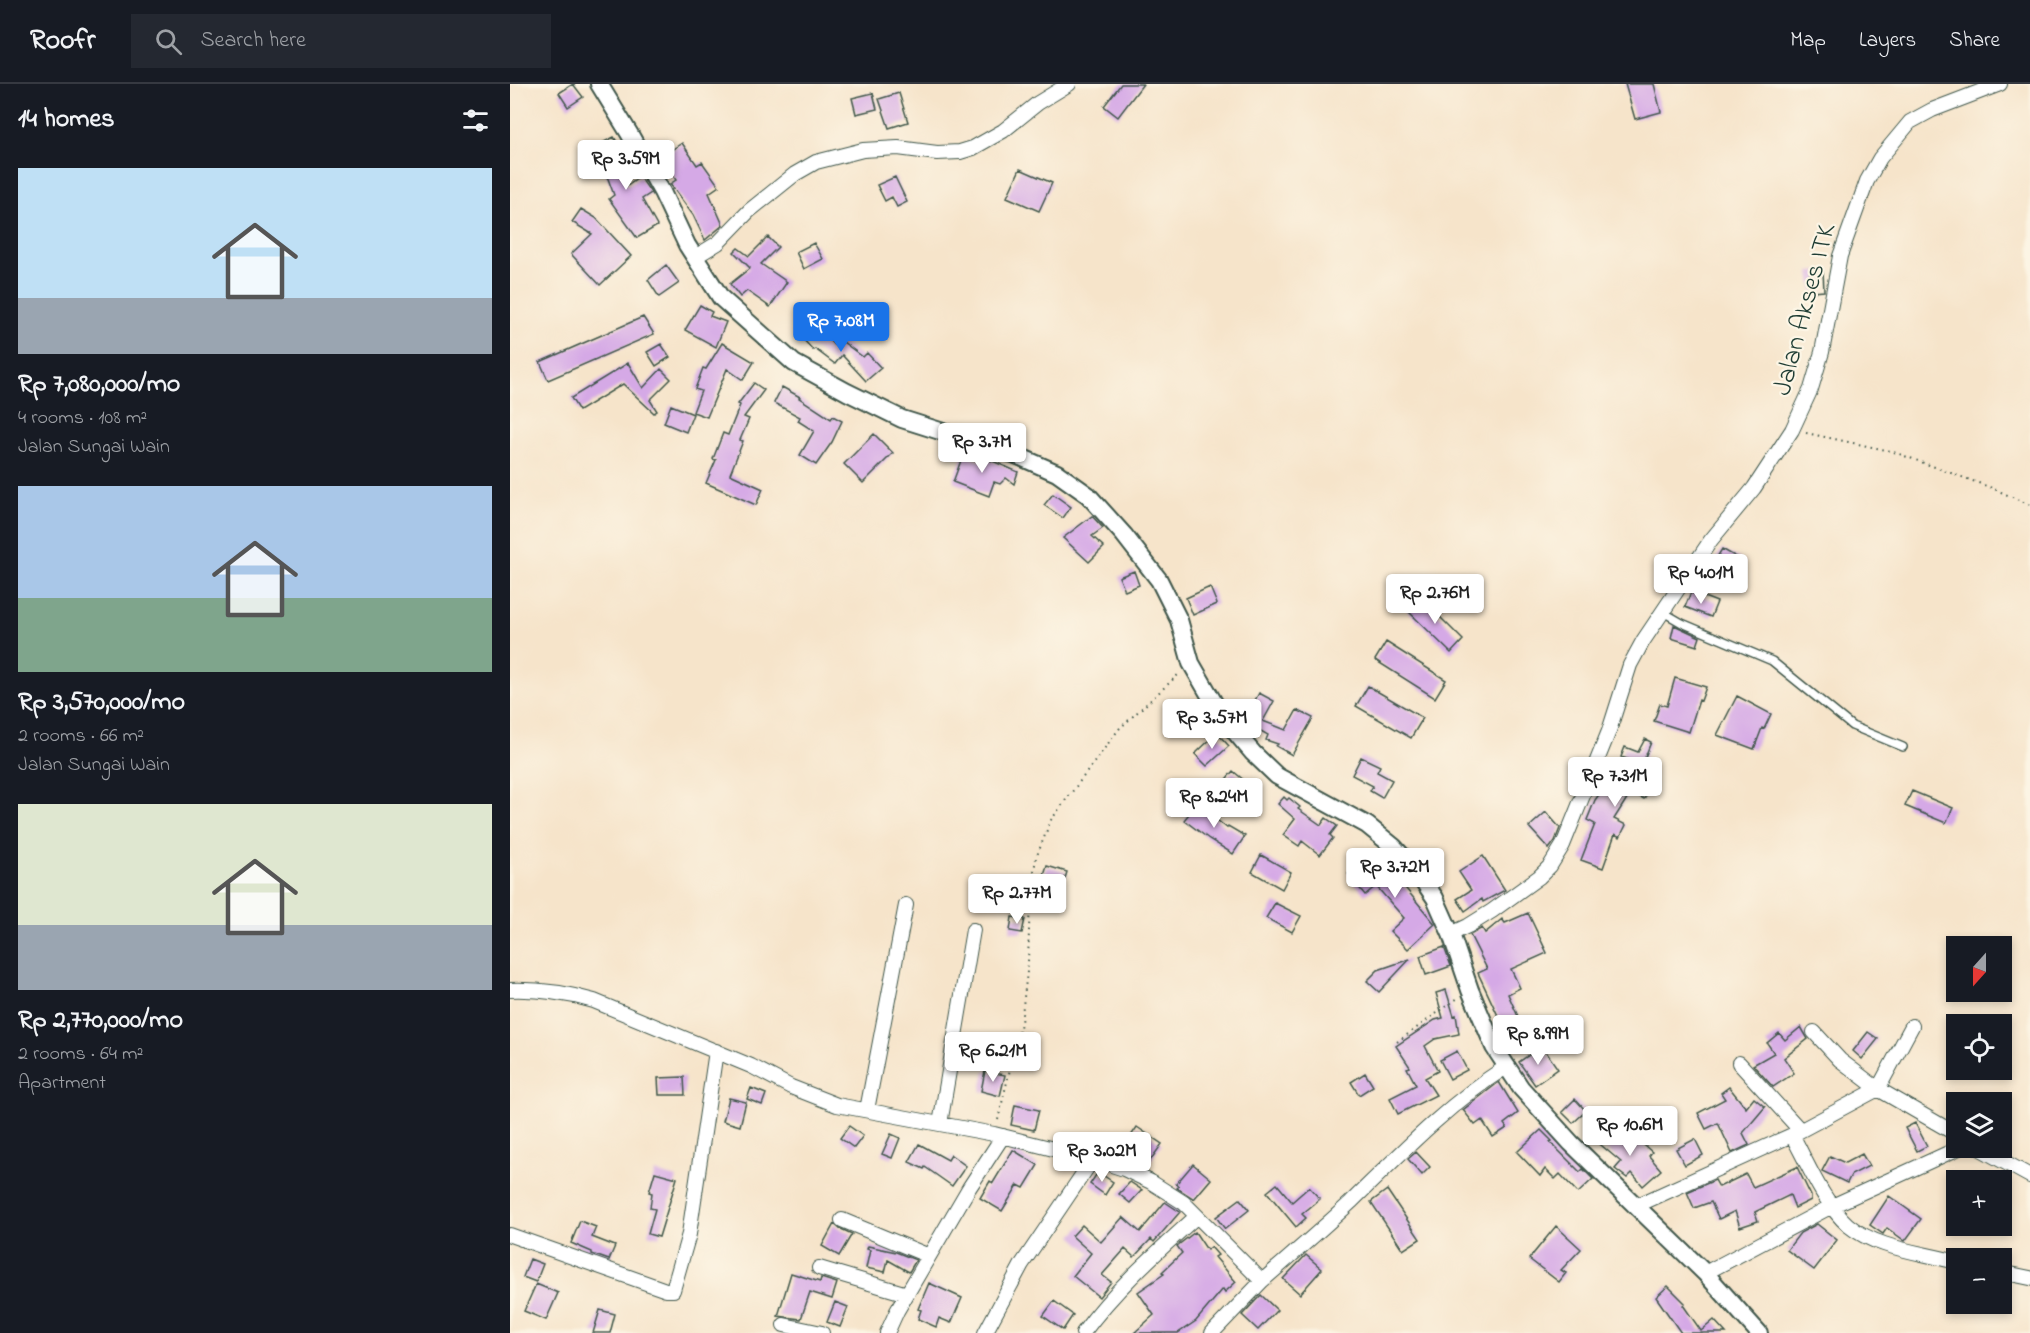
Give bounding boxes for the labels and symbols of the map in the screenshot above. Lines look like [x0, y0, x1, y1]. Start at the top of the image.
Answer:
pin: Rp 3.59M [564, 140, 688, 191]
street label: Jalan Akses ITK [1764, 218, 1847, 400]
pin: Rp 7.08M [779, 302, 903, 353]
pin: Rp 3.7M [927, 423, 1037, 474]
pin: Rp 4.01M [1639, 554, 1763, 605]
pin: Rp 2.76M [1373, 574, 1497, 625]
pin: Rp 3.57M [1150, 699, 1274, 750]
pin: Rp 7.31M [1553, 757, 1677, 808]
pin: Rp 8.24M [1152, 778, 1276, 829]
pin: Rp 3.72M [1333, 848, 1457, 899]
pin: Rp 2.77M [955, 874, 1079, 925]
north arrow [1946, 936, 2012, 1002]
pin: Rp 8.99M [1476, 1015, 1600, 1066]
pin: Rp 6.21M [931, 1032, 1055, 1083]
pin: Rp 10.6M [1568, 1106, 1692, 1157]
pin: Rp 3.02M [1040, 1132, 1164, 1183]

